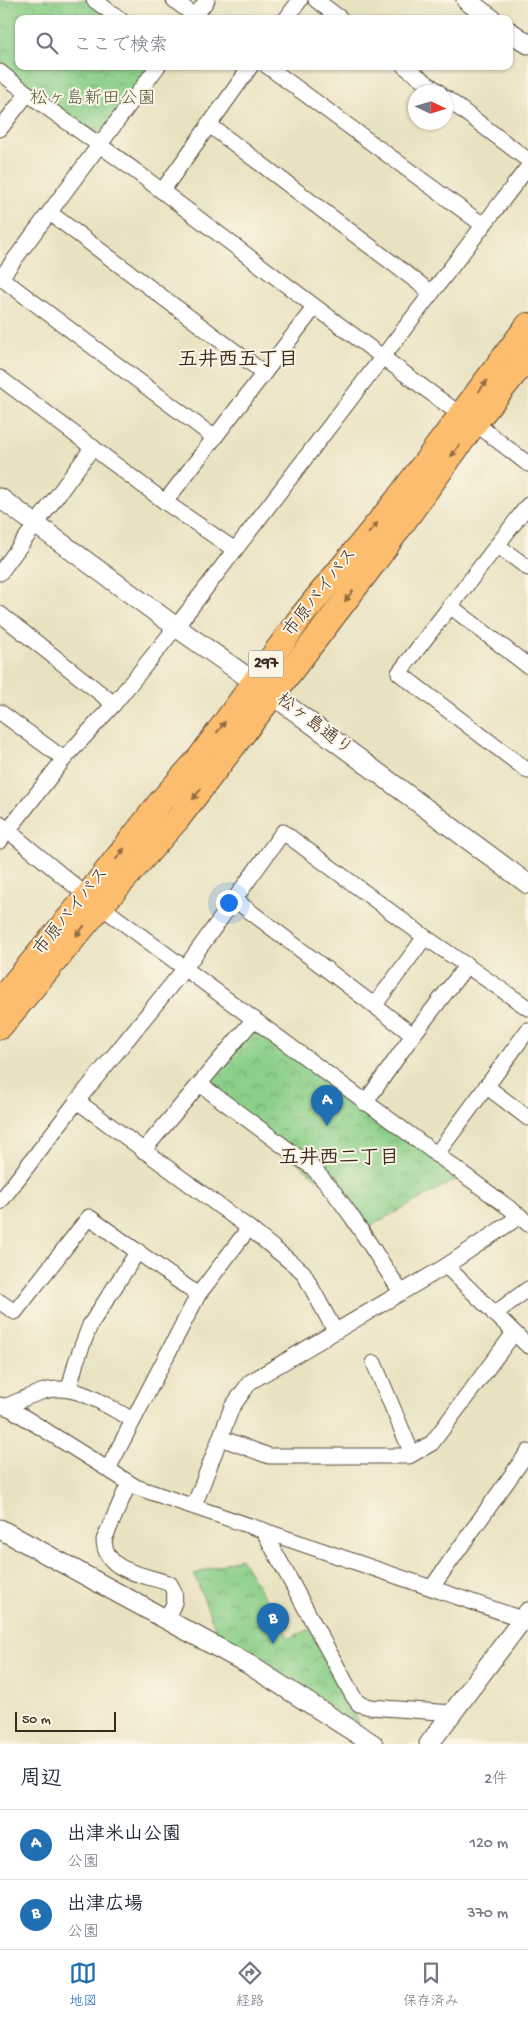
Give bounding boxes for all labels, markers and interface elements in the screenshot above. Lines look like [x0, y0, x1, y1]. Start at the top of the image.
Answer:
search box [15, 15, 513, 70]
icon: search [33, 29, 61, 57]
text: ここで検索 [73, 35, 168, 58]
north arrow [408, 85, 453, 130]
park label: 松ヶ島新田公園 [30, 88, 156, 110]
district label: 五井西五丁目 [178, 348, 298, 373]
one-way arrow [477, 380, 488, 393]
one-way arrow [450, 444, 460, 458]
one-way arrow [367, 522, 378, 535]
street label: 市原バイパス [279, 544, 362, 642]
one-way arrow [343, 589, 354, 602]
road number: 297 [248, 651, 284, 678]
street label: 松ヶ島通り [272, 689, 357, 760]
one-way arrow [216, 720, 226, 734]
one-way arrow [191, 787, 202, 800]
one-way arrow [114, 848, 125, 861]
street label: 市原バイパス [29, 863, 114, 960]
your location [216, 890, 242, 916]
one-way arrow [74, 924, 85, 937]
pin: A [311, 1085, 343, 1126]
district label: 五井西二丁目 [279, 1146, 399, 1171]
pin: B [257, 1603, 289, 1644]
scale bar [15, 1709, 116, 1732]
text: 50 m [22, 1712, 51, 1729]
text: 周辺 [20, 1768, 62, 1793]
text: 2件 [484, 1771, 508, 1790]
text: 出津米山公園 [67, 1824, 181, 1847]
text: A [31, 1835, 41, 1854]
text: 120 m [469, 1835, 508, 1854]
text: 公園 [67, 1854, 99, 1873]
text: 出津広場 [67, 1894, 143, 1917]
text: B [32, 1905, 40, 1924]
text: 370 m [467, 1905, 508, 1924]
text: 公園 [67, 1924, 99, 1943]
tab: 地図 [69, 1959, 97, 2011]
tab: 経路 [236, 1959, 264, 2011]
tab: 保存済み [403, 1959, 459, 2011]

